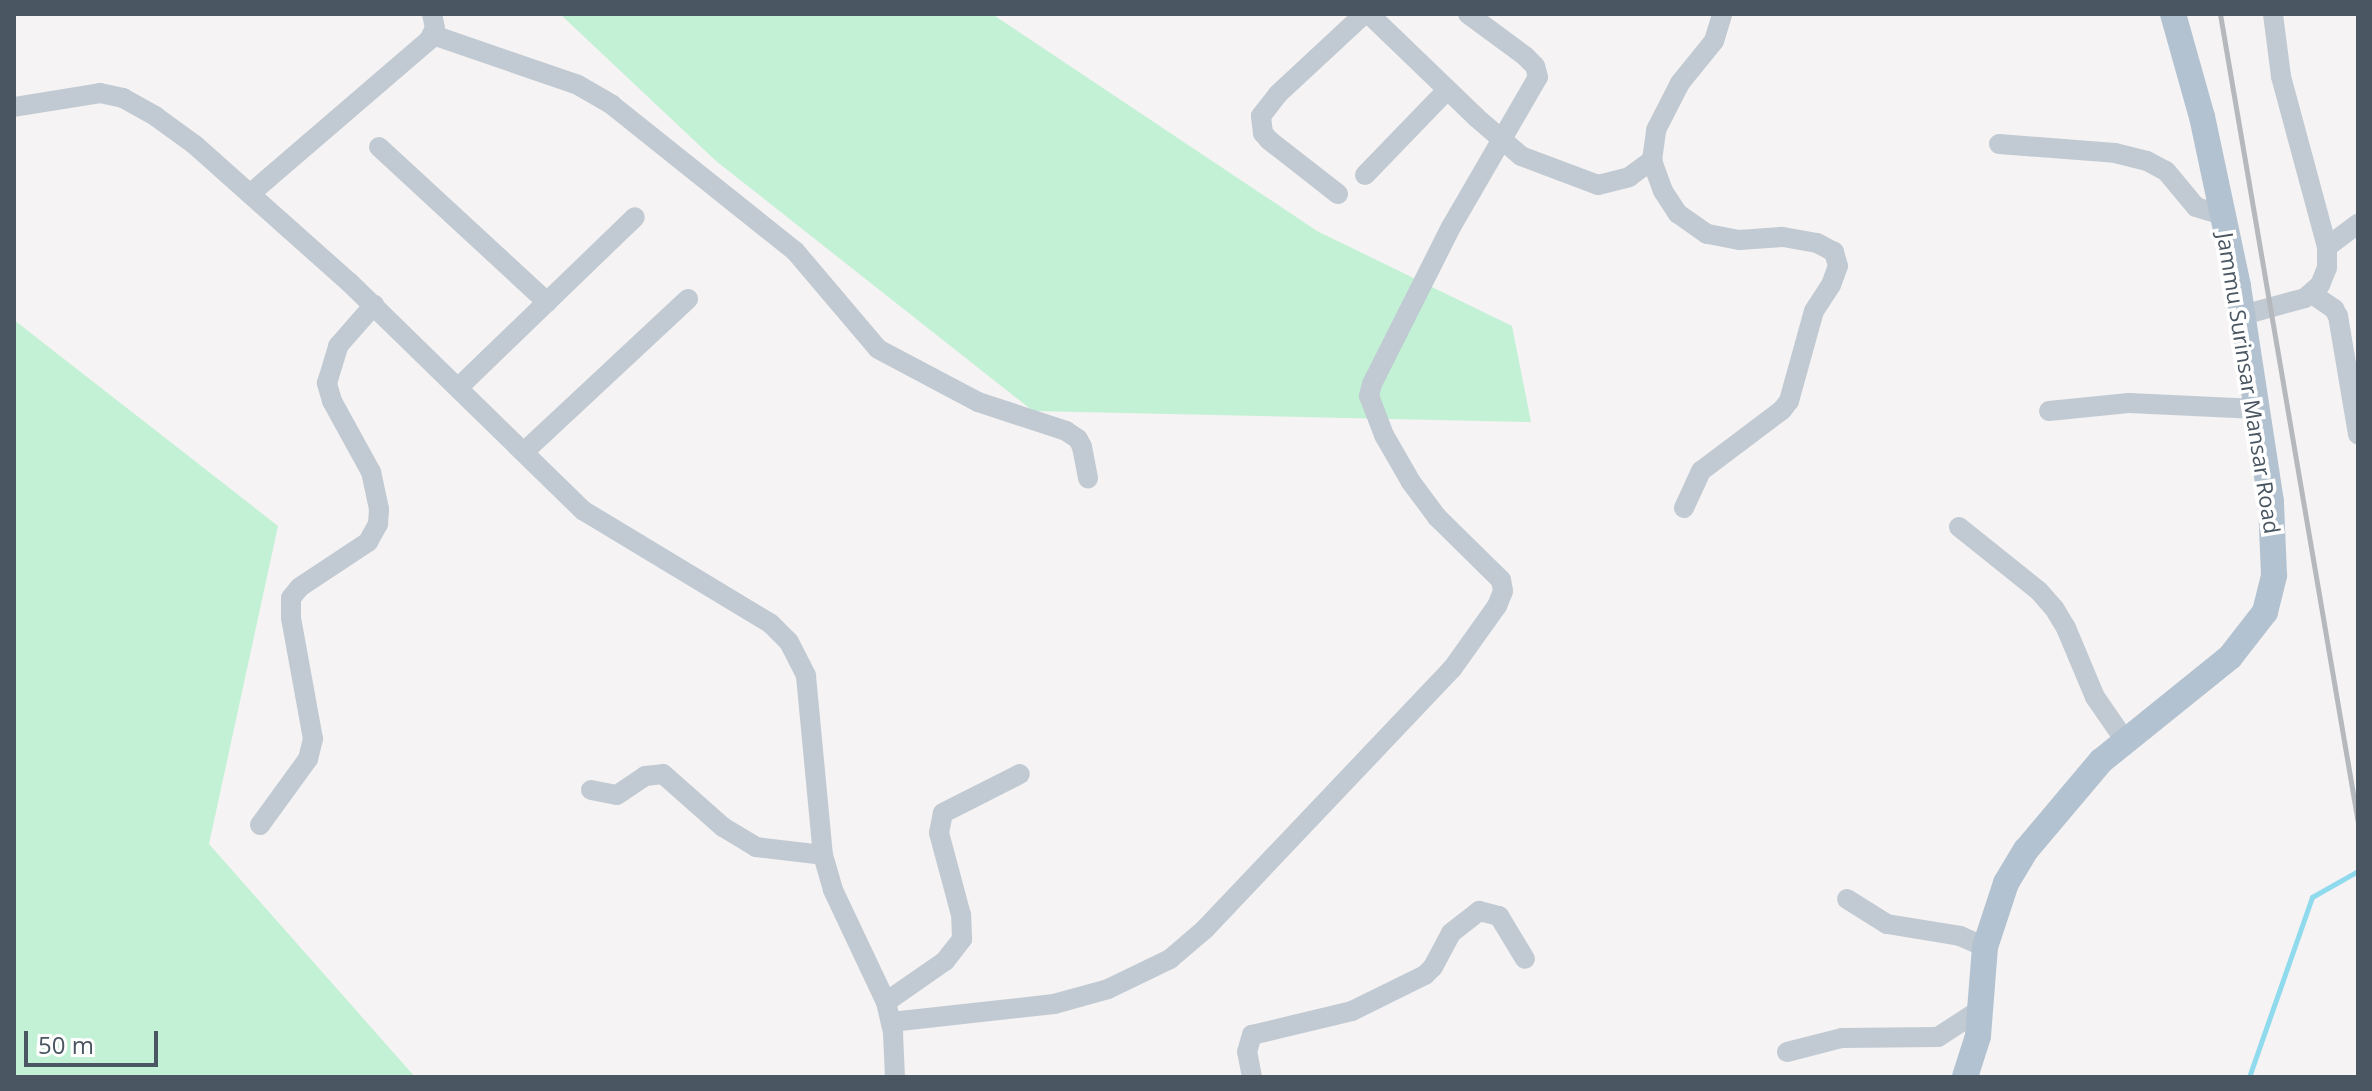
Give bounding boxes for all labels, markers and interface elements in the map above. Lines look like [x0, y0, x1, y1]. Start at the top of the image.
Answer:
street label: Jammu Surinsar Mansar Road [2212, 231, 2286, 535]
scale bar [28, 1015, 162, 1065]
text: 50 m [38, 1028, 94, 1061]

